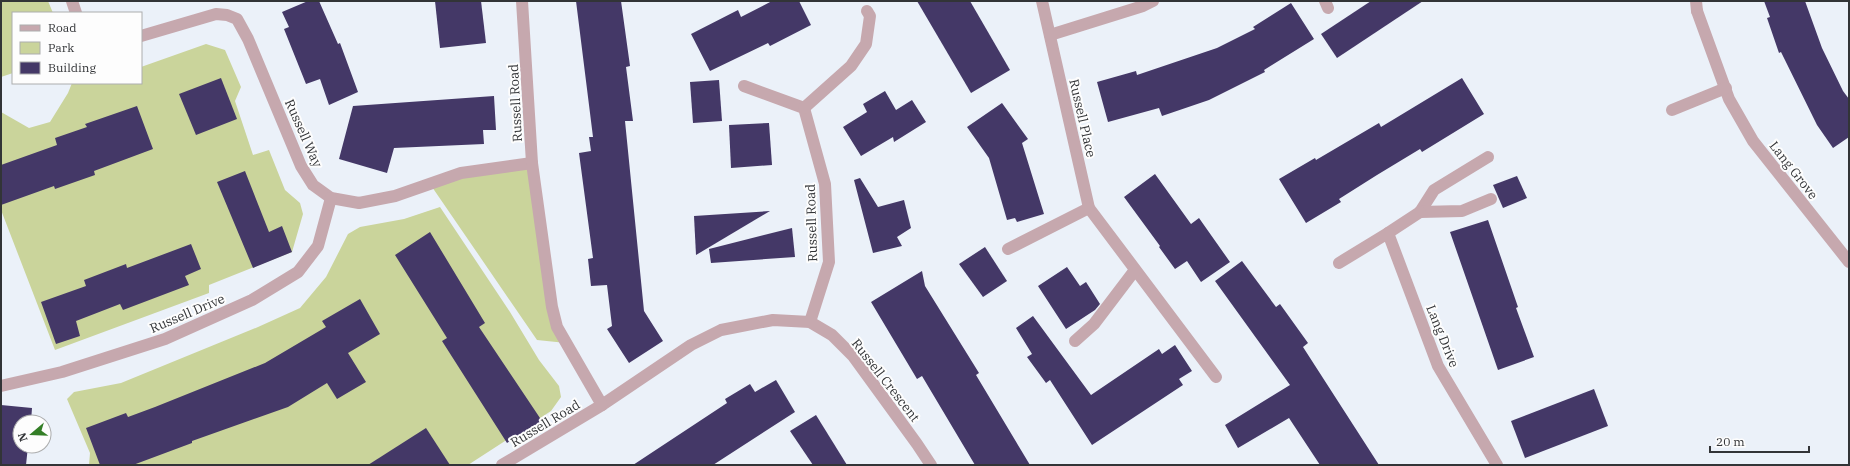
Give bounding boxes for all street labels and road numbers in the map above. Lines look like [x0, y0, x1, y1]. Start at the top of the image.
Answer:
street label: Russell Road [505, 63, 526, 142]
street label: Russell Place [1065, 77, 1100, 159]
street label: Russell Way [281, 96, 326, 170]
street label: Lang Grove [1766, 138, 1822, 203]
street label: Russell Road [802, 184, 821, 262]
street label: Russell Drive [147, 290, 227, 337]
street label: Lang Drive [1422, 302, 1463, 370]
street label: Russell Crescent [848, 335, 924, 426]
street label: Russell Road [507, 396, 583, 451]

